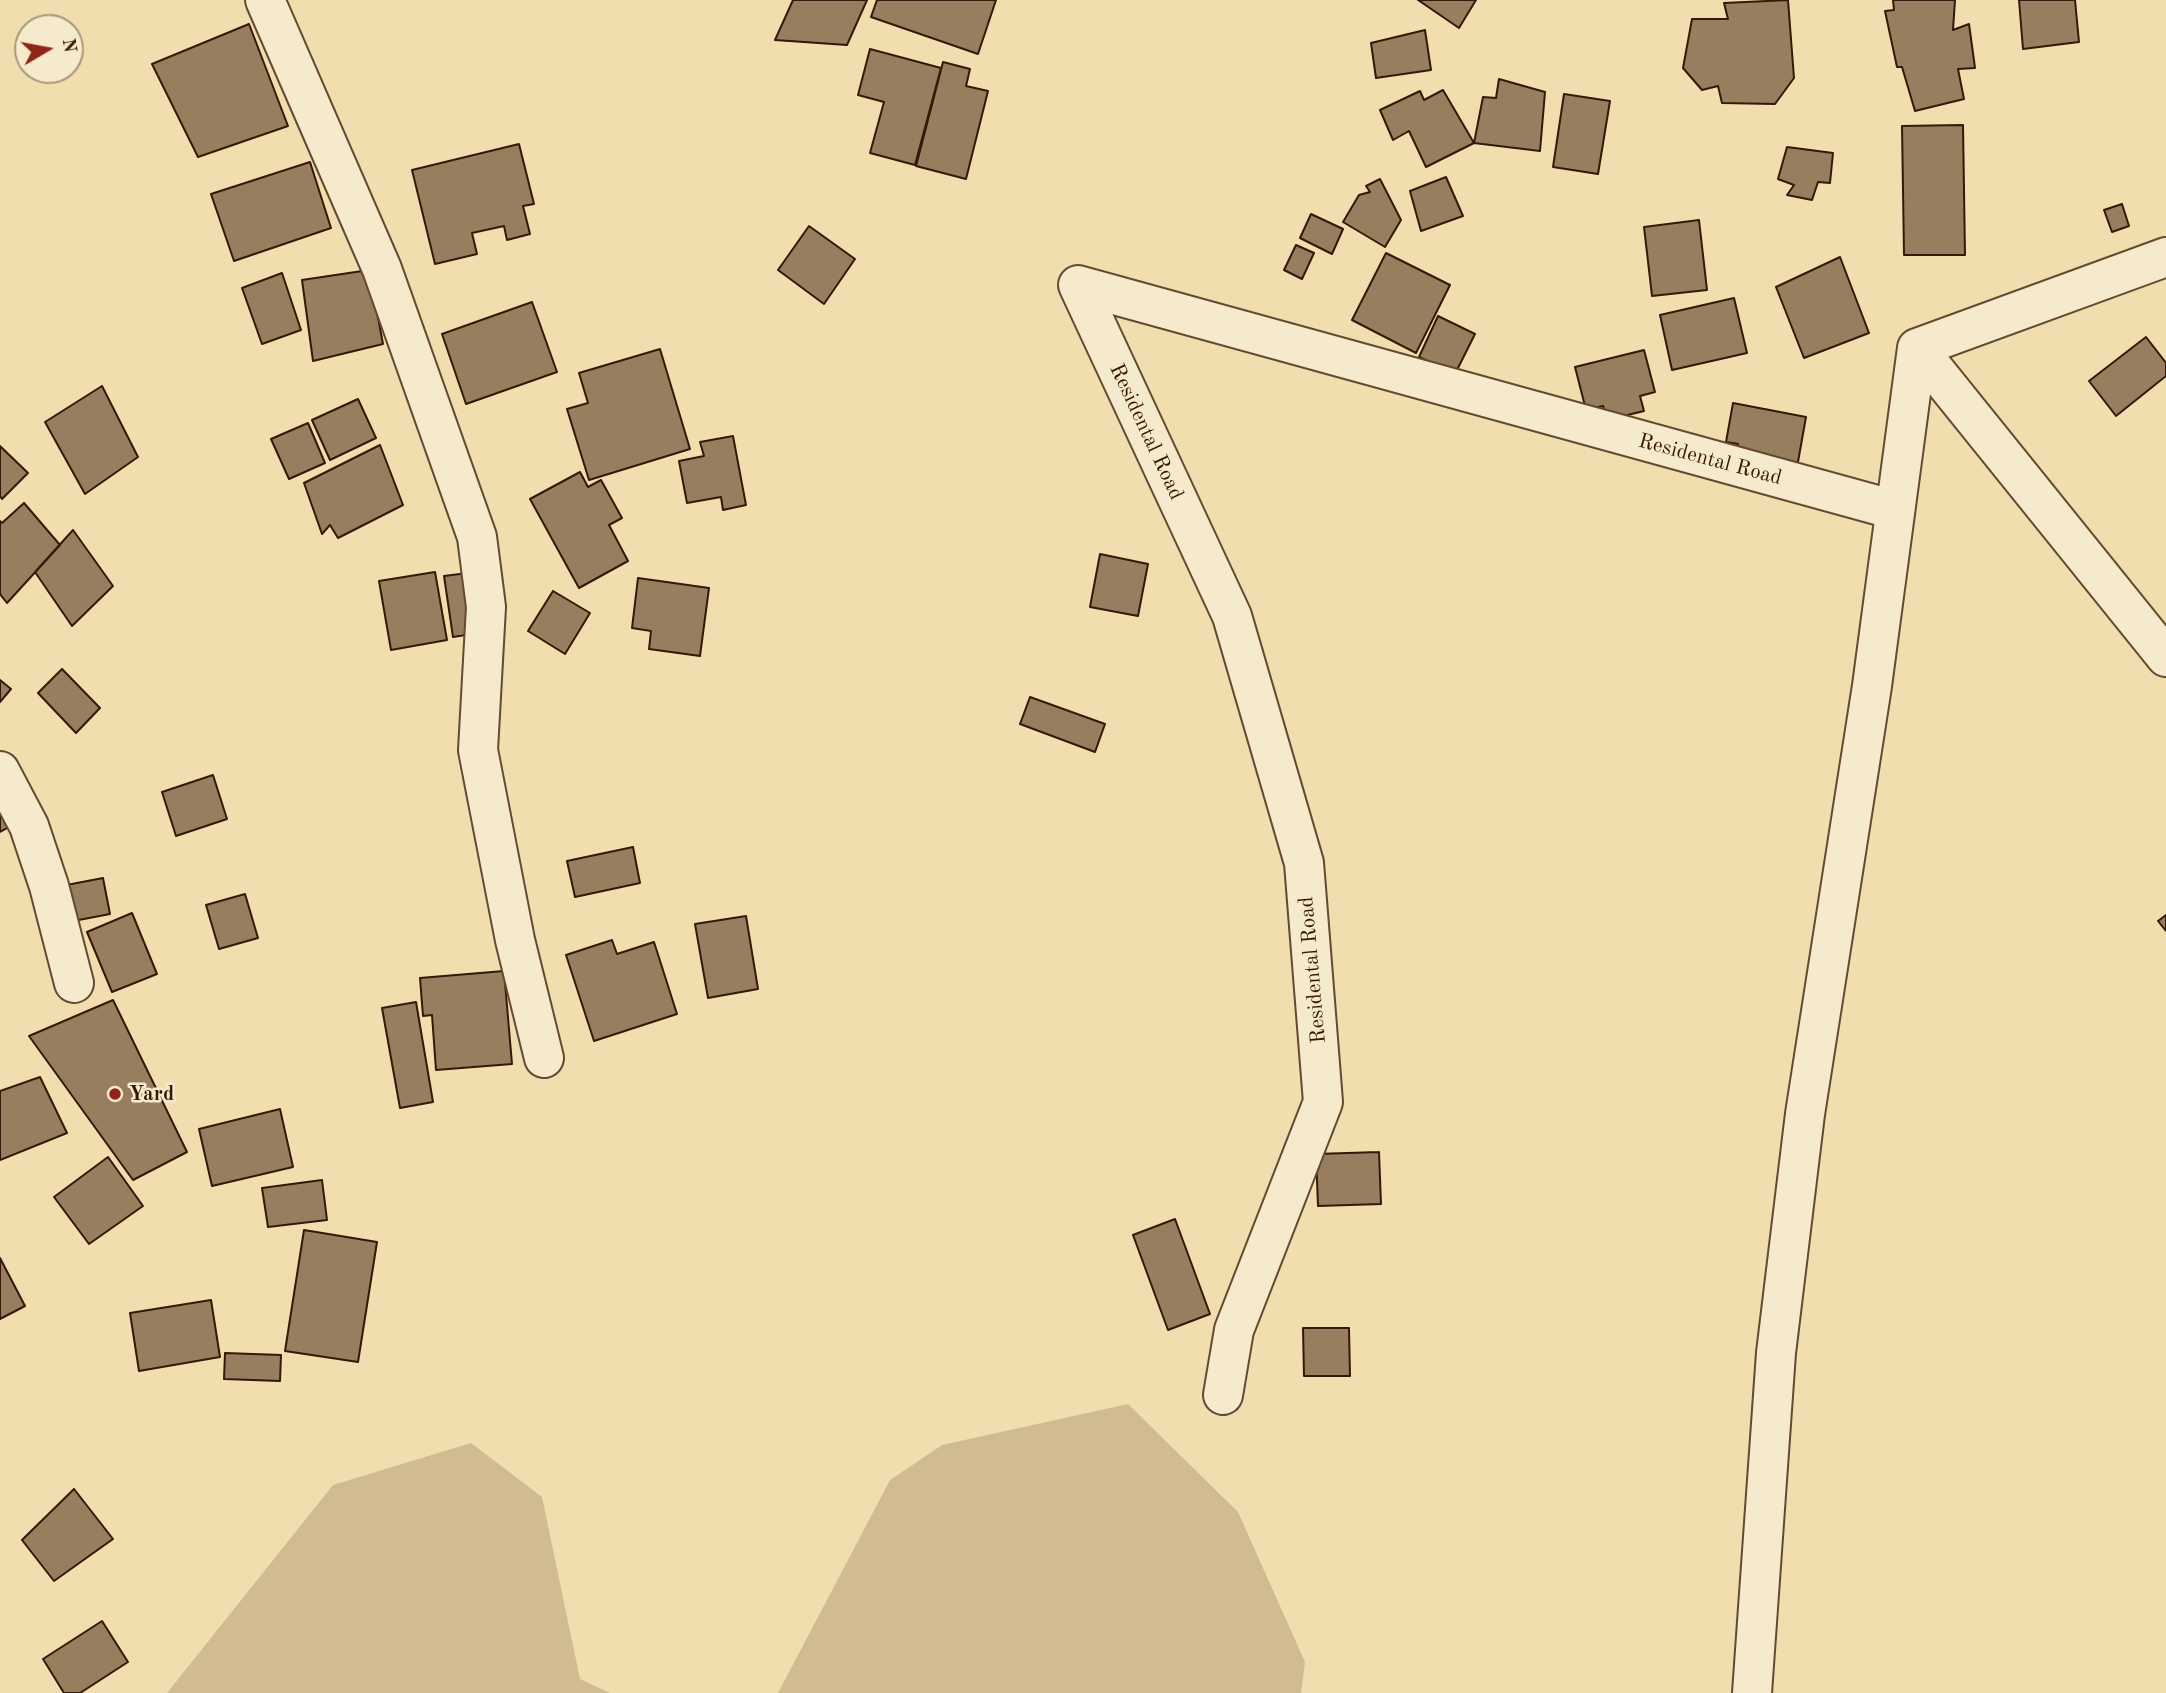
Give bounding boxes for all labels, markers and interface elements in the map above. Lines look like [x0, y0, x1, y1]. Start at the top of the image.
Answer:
north arrow [14, 14, 84, 84]
text: N [58, 37, 79, 54]
street label: Residental Road [1103, 360, 1189, 504]
street label: Residental Road [1635, 429, 1785, 491]
street label: Residental Road [1294, 895, 1332, 1045]
place label: Yard [129, 1081, 174, 1107]
marker: Yard [107, 1086, 123, 1102]

